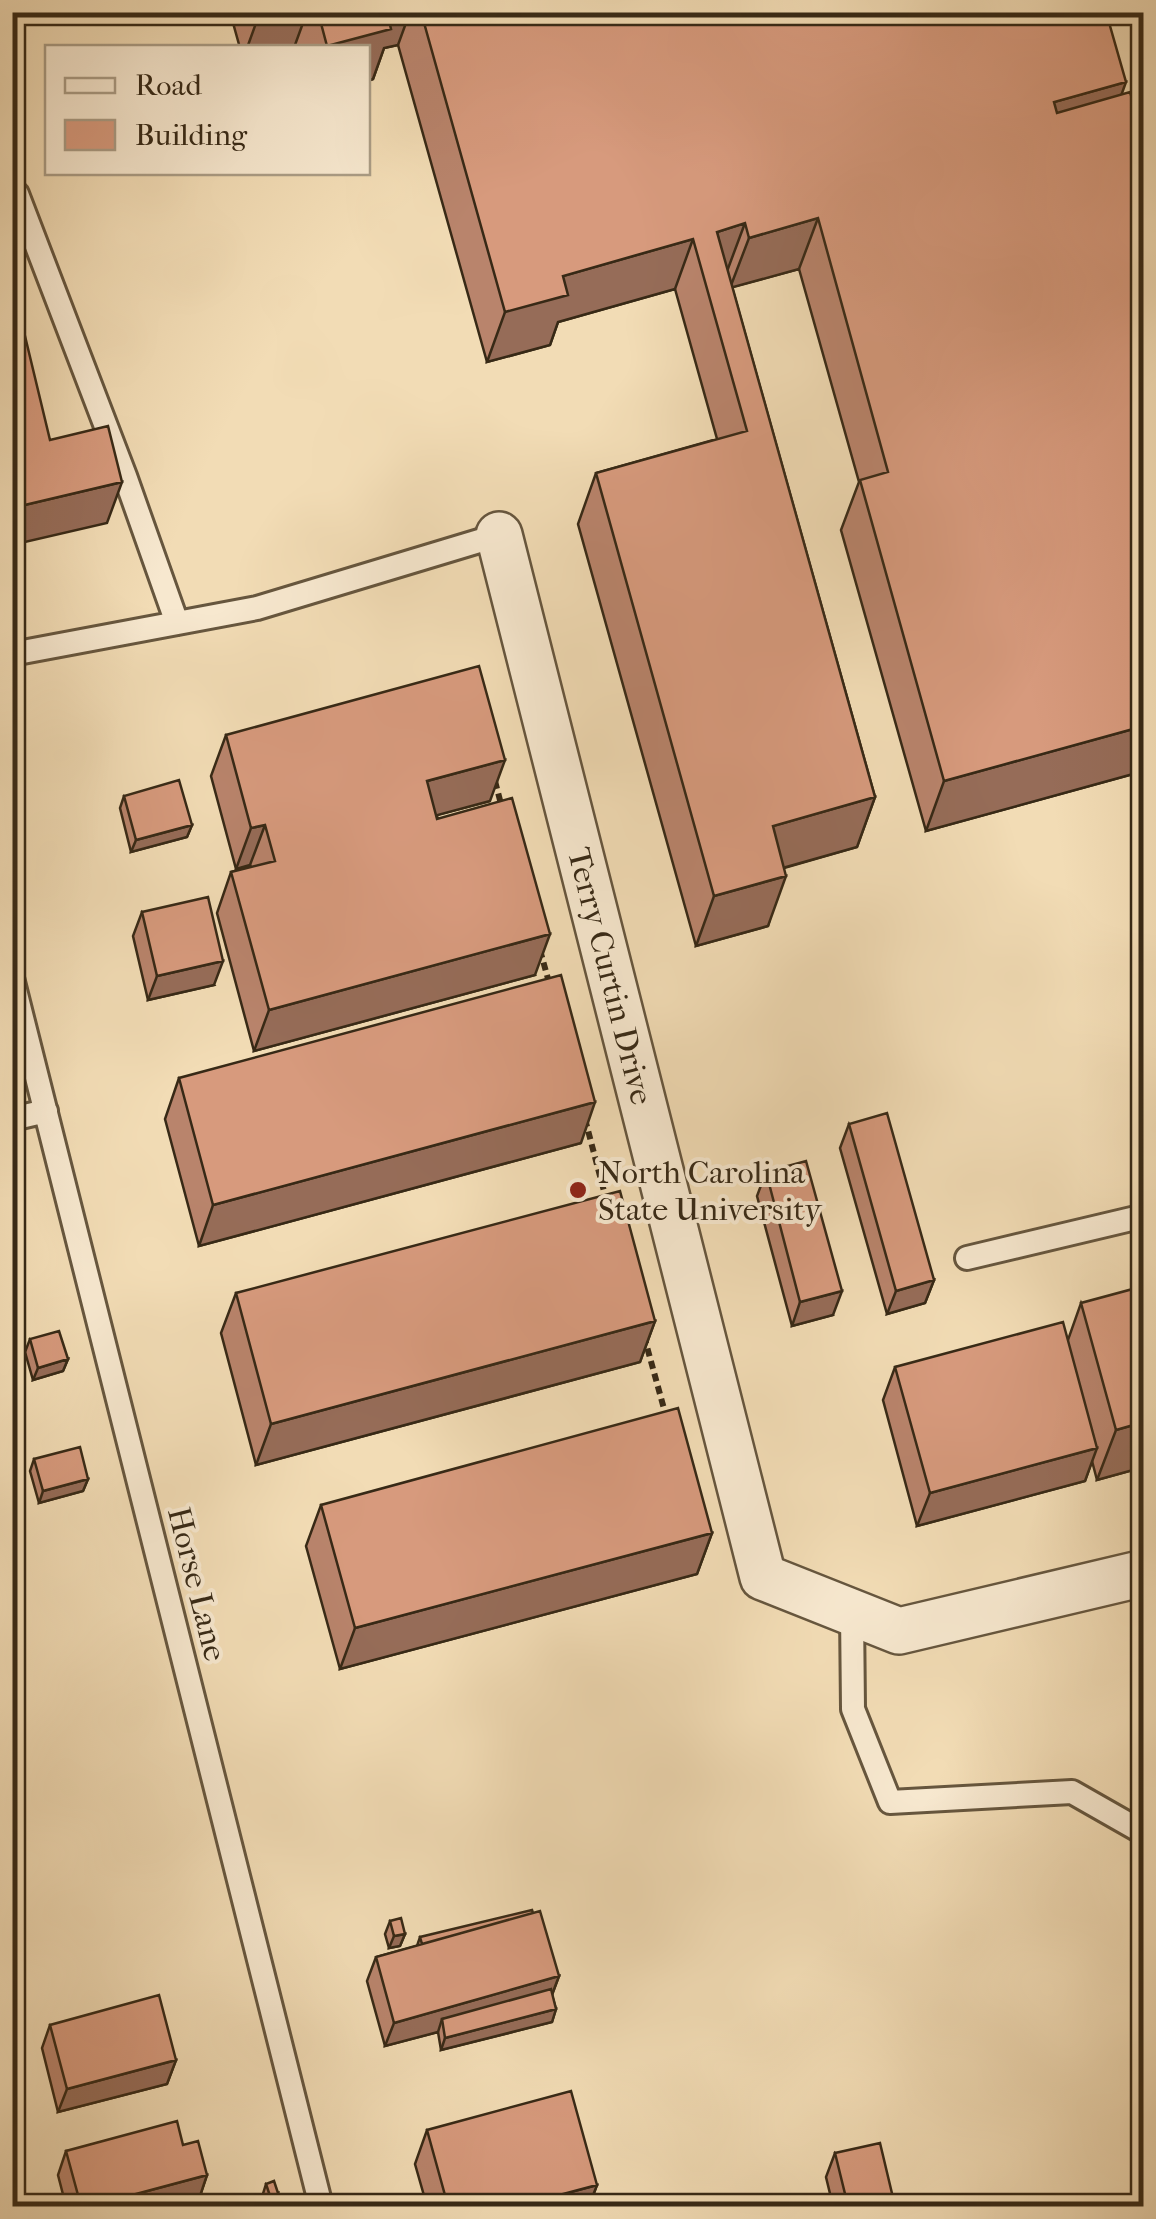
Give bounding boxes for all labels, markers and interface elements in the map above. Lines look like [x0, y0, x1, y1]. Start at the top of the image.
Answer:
legend [45, 45, 370, 175]
text: Road [135, 68, 202, 103]
text: Building [135, 118, 248, 153]
street label: Terry Curtin Drive [560, 844, 661, 1109]
place label: North Carolina State University [598, 1154, 823, 1228]
marker: North Carolina State University [567, 1179, 589, 1201]
street label: Horse Lane [160, 1503, 234, 1665]

